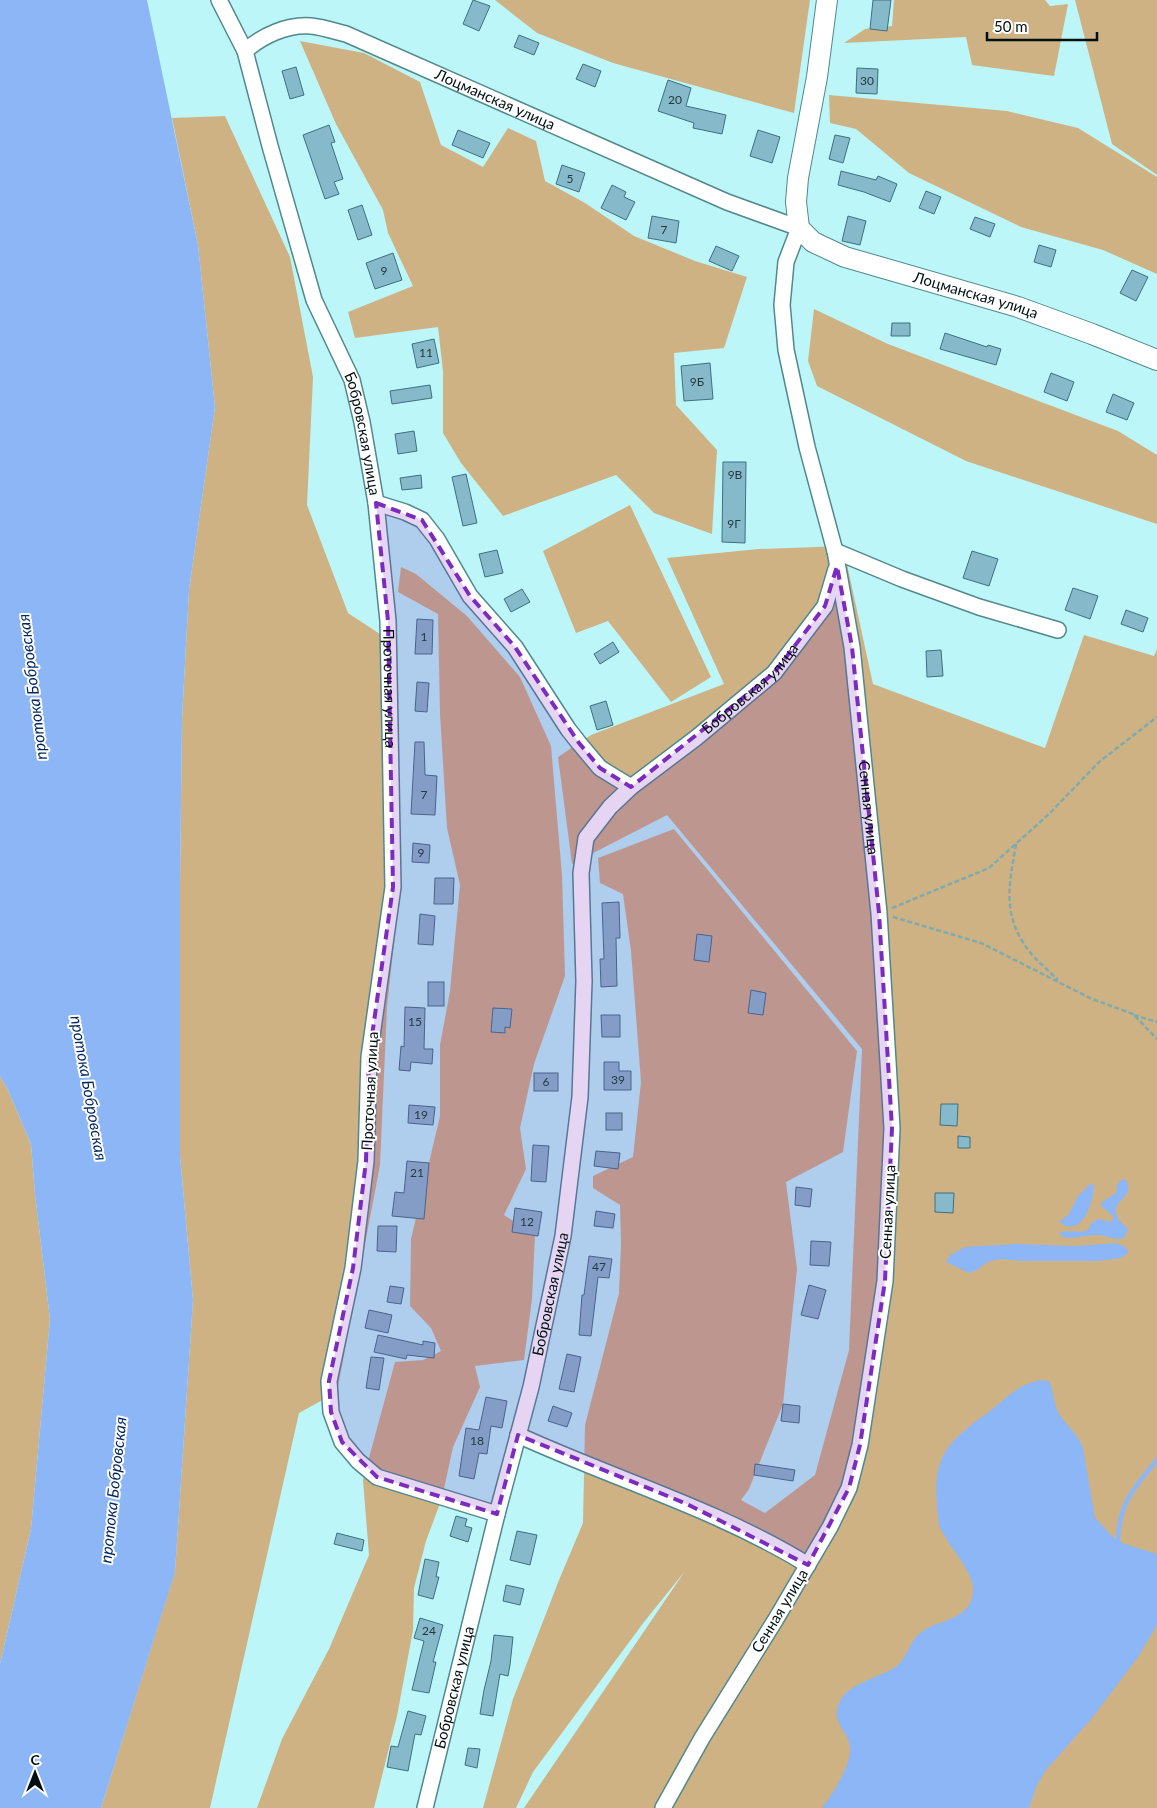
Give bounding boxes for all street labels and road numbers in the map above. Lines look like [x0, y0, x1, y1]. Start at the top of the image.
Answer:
street label: Лоцманская улица [432, 64, 558, 133]
street label: Лоцманская улица [910, 267, 1041, 322]
street label: Бобровская улица [341, 368, 385, 497]
street label: Проточная улица [380, 629, 400, 748]
street label: Бобровская улица [698, 639, 801, 737]
street label: Сенная улица [856, 760, 883, 856]
street label: Проточная улица [357, 1031, 381, 1151]
street label: Сенная улица [876, 1164, 898, 1260]
street label: Бобровская улица [528, 1231, 572, 1357]
street label: Сенная улица [747, 1565, 811, 1656]
street label: Бобровская улица [430, 1624, 477, 1750]

